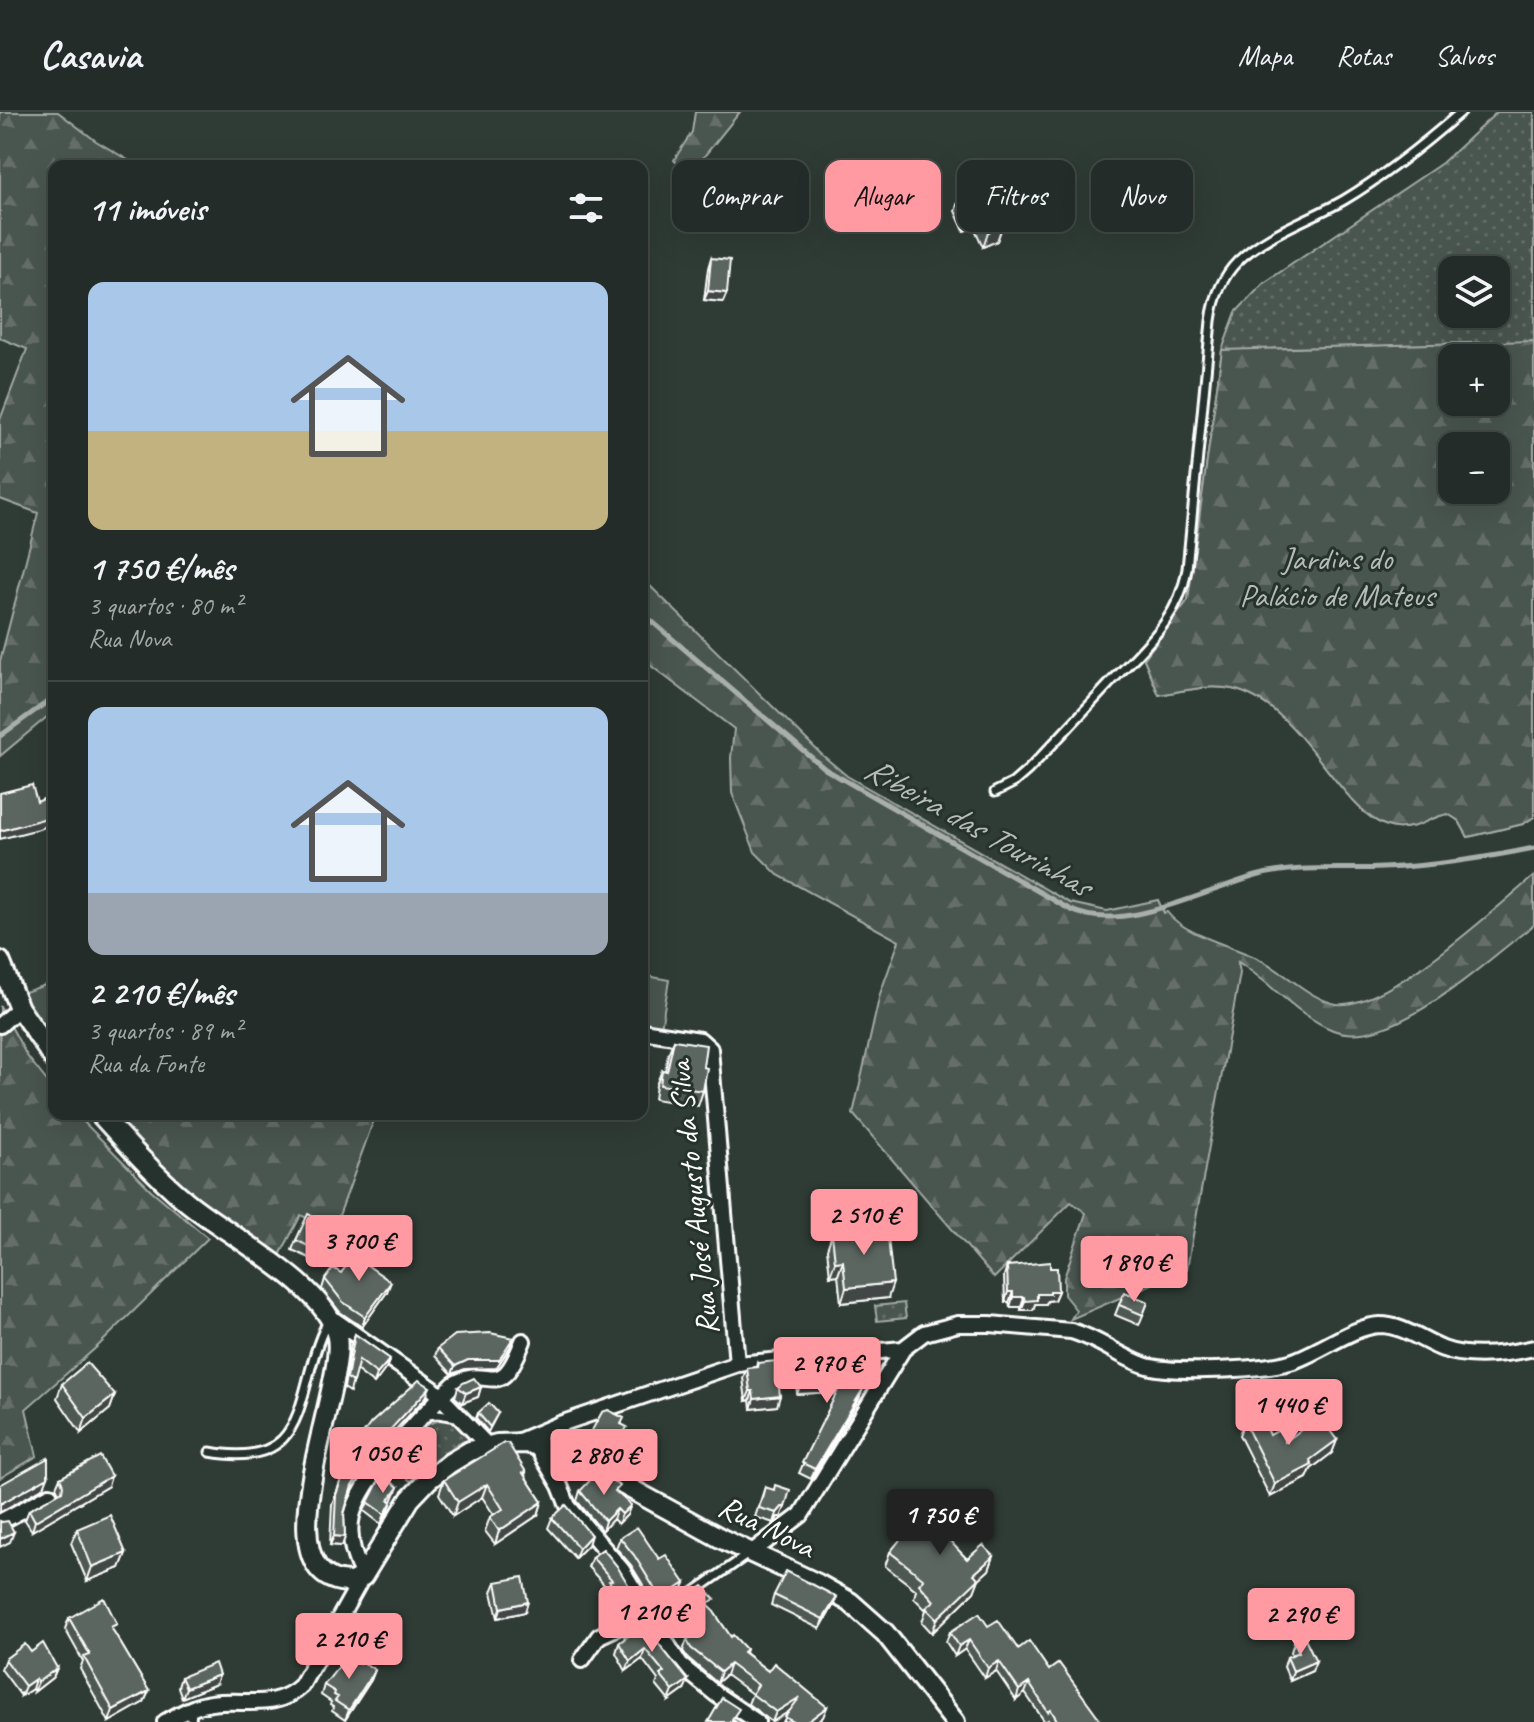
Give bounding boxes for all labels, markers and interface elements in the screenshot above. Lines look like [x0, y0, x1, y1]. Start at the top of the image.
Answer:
text: Casavia [40, 32, 141, 79]
text: Mapa [1238, 38, 1292, 73]
text: Rotas [1336, 38, 1391, 73]
text: Salvos [1435, 38, 1494, 73]
chip: Comprar [672, 160, 809, 232]
chip: Alugar [825, 160, 941, 232]
chip: Filtros [957, 160, 1075, 232]
chip: Novo [1091, 160, 1193, 232]
icon: filters [564, 186, 608, 230]
text: 11 imóveis [88, 187, 206, 230]
map controls [1438, 256, 1510, 504]
button: layers [1438, 256, 1510, 328]
icon: home [276, 334, 420, 478]
button: + [1438, 344, 1510, 416]
button: − [1438, 432, 1510, 504]
park label: Jardins do Palácio de Mateus [1240, 538, 1437, 616]
text: 1 750 €/mês [88, 546, 234, 589]
text: 3 quartos · 80 m² [88, 589, 242, 622]
text: Rua Nova [88, 622, 171, 655]
water label: Ribeira das Tourinhas [857, 747, 1103, 909]
icon: home [276, 759, 420, 903]
text: 2 210 €/mês [88, 971, 234, 1014]
text: 3 quartos · 89 m² [88, 1014, 242, 1047]
text: Rua da Fonte [88, 1047, 204, 1080]
street label: Rua José Augusto da Silva [658, 1056, 728, 1337]
pin: 2 510 € [790, 1189, 938, 1257]
text: 2 510 € [829, 1198, 899, 1231]
pin: 3 700 € [285, 1215, 433, 1283]
text: 3 700 € [324, 1224, 394, 1257]
pin: 1 890 € [1060, 1236, 1208, 1304]
text: 1 890 € [1099, 1245, 1169, 1278]
pin: 2 970 € [753, 1337, 901, 1405]
text: 2 970 € [792, 1346, 862, 1379]
pin: 1 440 € [1215, 1379, 1363, 1447]
text: 1 440 € [1253, 1388, 1325, 1421]
pin: 1 050 € [309, 1427, 457, 1495]
pin: 2 880 € [530, 1429, 678, 1497]
text: 1 050 € [348, 1436, 418, 1469]
text: 2 880 € [568, 1438, 640, 1471]
street label: Rua Nova [712, 1486, 824, 1568]
pin: 1 750 € [866, 1489, 1014, 1557]
text: 1 750 € [905, 1498, 975, 1531]
pin: 1 210 € [578, 1586, 726, 1654]
pin: 2 290 € [1227, 1588, 1375, 1656]
text: 1 210 € [616, 1595, 688, 1628]
text: 2 290 € [1266, 1597, 1336, 1630]
pin: 2 210 € [275, 1613, 423, 1681]
text: 2 210 € [313, 1622, 385, 1655]

